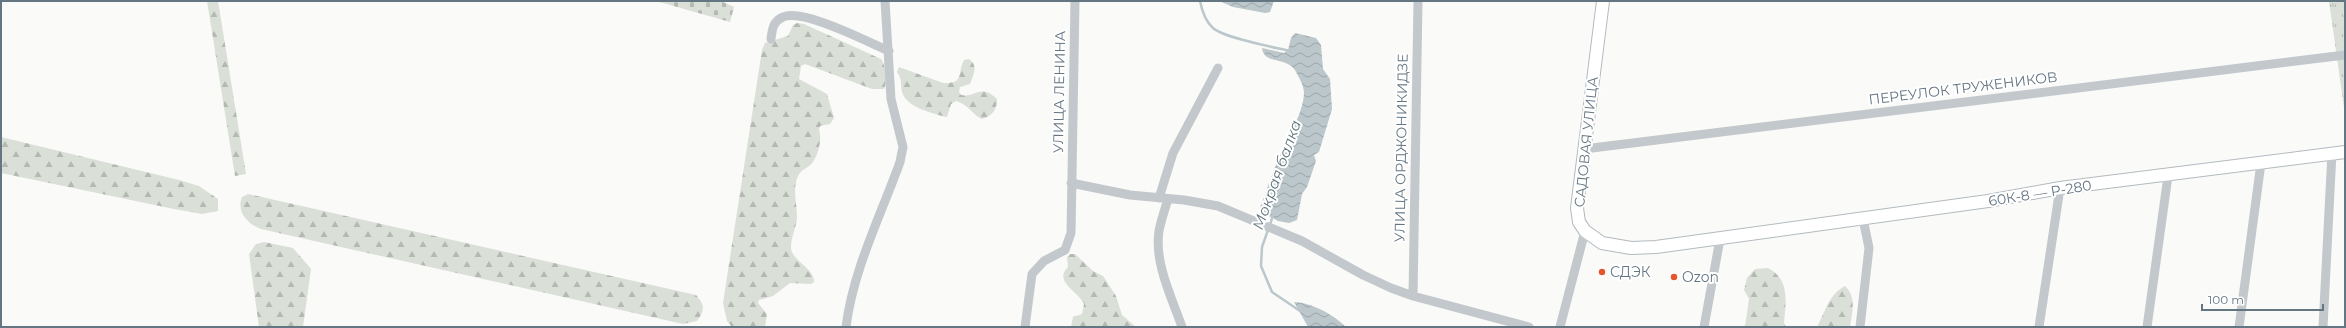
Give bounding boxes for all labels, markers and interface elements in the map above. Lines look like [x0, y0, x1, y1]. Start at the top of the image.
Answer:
street label: УЛИЦА ЛЕНИНА [1049, 30, 1069, 153]
street label: УЛИЦА ОРДЖОНИКИДЗЕ [1390, 54, 1412, 242]
street label: ПЕРЕУЛОК ТРУЖЕНИКОВ [1867, 67, 2059, 109]
street label: САДОВАЯ УЛИЦА [1570, 75, 1602, 208]
water label: Мокрая балка [1248, 118, 1305, 232]
street label: 60К-8 — Р-280 [1987, 176, 2093, 210]
place label: СДЭК [1610, 263, 1651, 281]
marker: СДЭК [1597, 267, 1607, 277]
place label: Ozon [1682, 268, 1719, 286]
marker: Ozon [1669, 272, 1679, 282]
scale bar [2202, 286, 2323, 312]
text: 100 m [2208, 292, 2244, 307]

